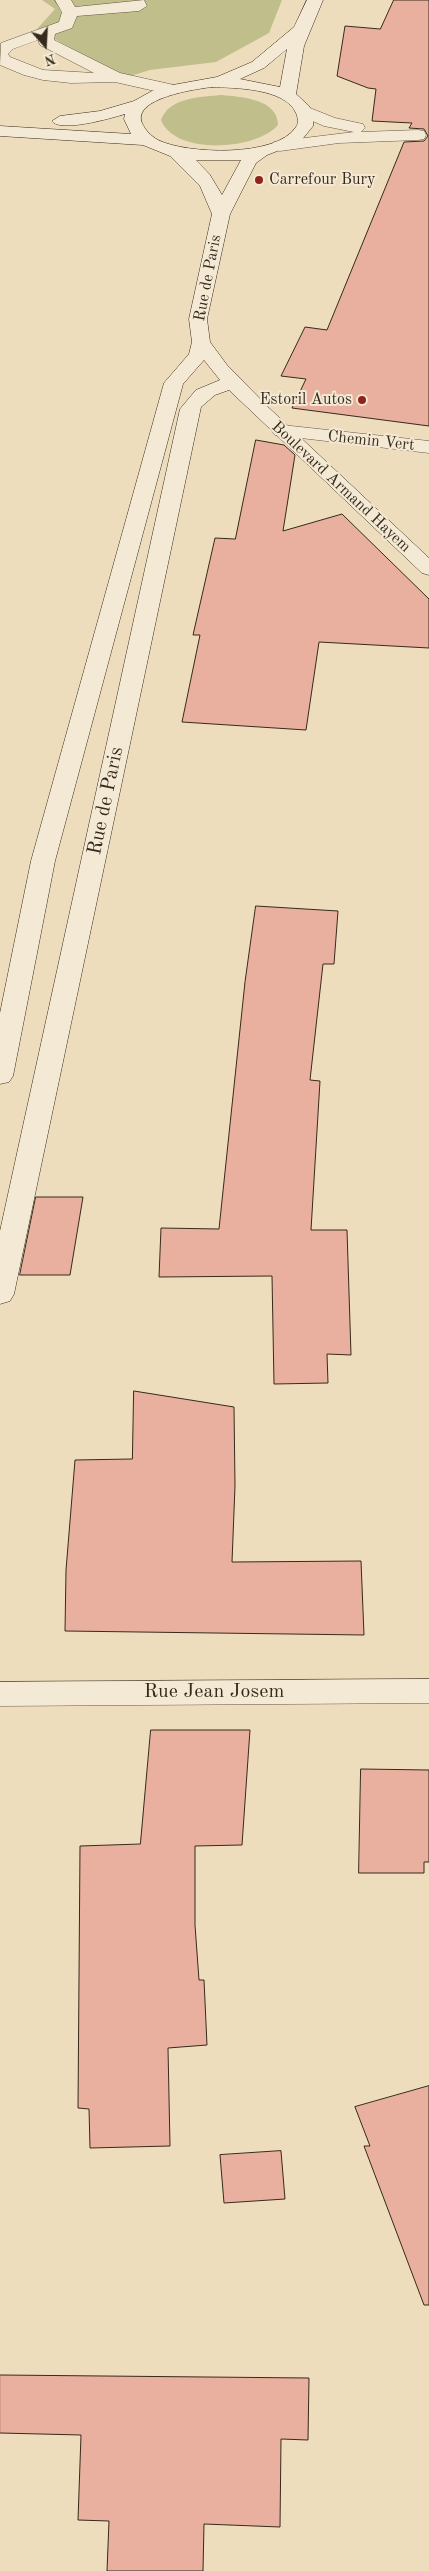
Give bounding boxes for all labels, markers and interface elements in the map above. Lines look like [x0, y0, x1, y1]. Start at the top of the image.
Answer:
north arrow [20, 20, 70, 70]
text: N [43, 51, 57, 68]
place label: Carrefour Bury [269, 170, 376, 190]
marker: Carrefour Bury [253, 174, 265, 186]
street label: Rue de Paris [190, 233, 226, 323]
place label: Estoril Autos [260, 390, 352, 410]
marker: Estoril Autos [356, 394, 368, 406]
street label: Boulevard Armand Hayem [267, 417, 415, 557]
street label: Chemin Vert [327, 427, 415, 455]
street label: Rue de Paris [83, 745, 129, 857]
street label: Rue Jean Josem [144, 1680, 284, 1704]

